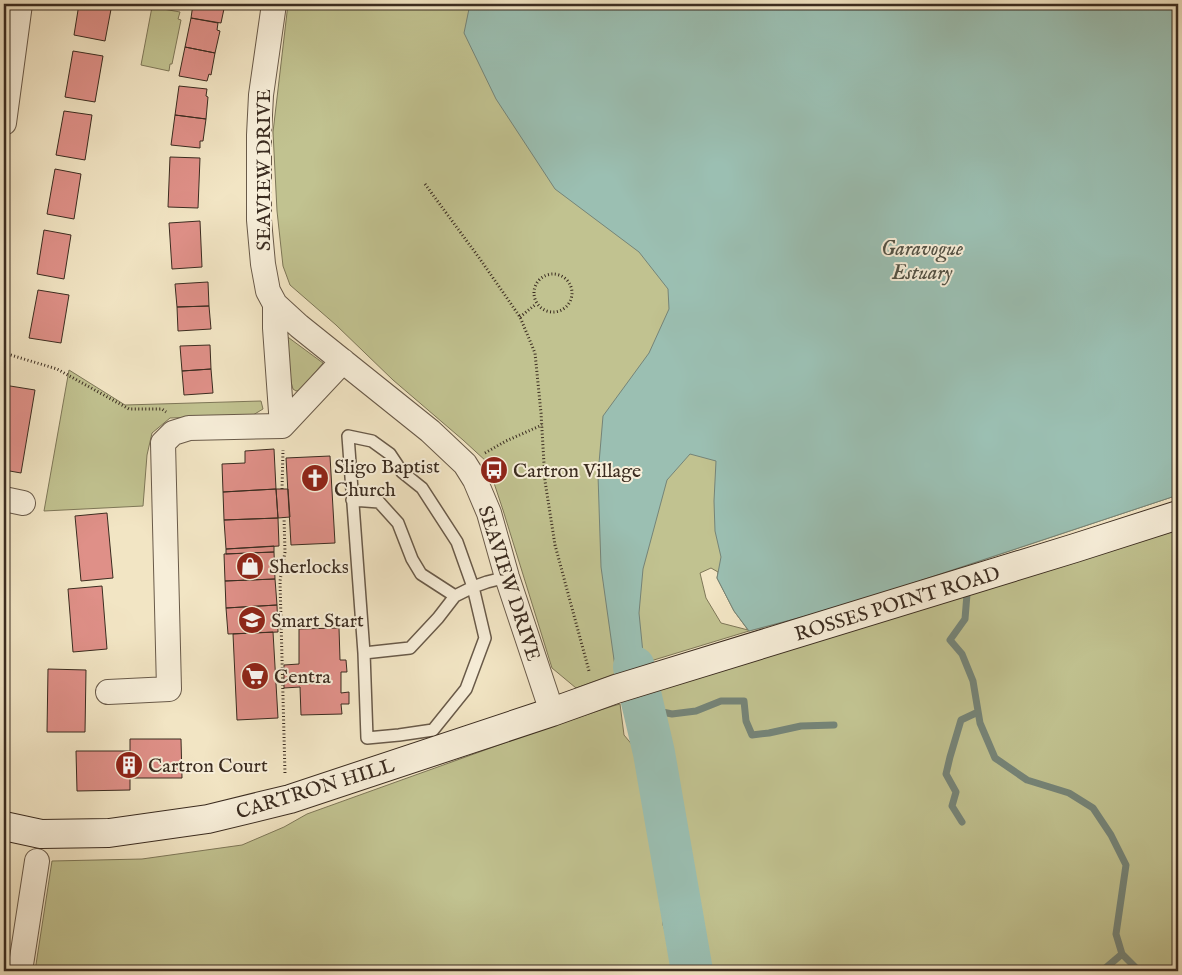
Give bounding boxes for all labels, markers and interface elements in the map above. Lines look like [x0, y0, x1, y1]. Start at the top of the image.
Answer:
street label: SEAVIEW DRIVE [252, 89, 277, 251]
water label: Garavogue Estuary [881, 236, 963, 287]
place label: Sligo Baptist Church [334, 455, 440, 503]
bus stop icon: Cartron Village [479, 455, 509, 485]
place label: Cartron Village [513, 459, 641, 484]
church icon: Sligo Baptist Church [300, 463, 330, 493]
street label: SEAVIEW DRIVE [472, 503, 546, 664]
shop icon: Sherlocks [235, 551, 265, 581]
place label: Sherlocks [269, 555, 349, 580]
street label: ROSSES POINT ROAD [792, 561, 1003, 648]
school or university icon: Smart Start [237, 605, 267, 635]
place label: Smart Start [271, 609, 364, 634]
supermarket icon: Centra [240, 661, 270, 691]
place label: Centra [274, 665, 331, 690]
building icon: Cartron Court [114, 750, 144, 780]
street label: CARTRON HILL [233, 753, 398, 825]
place label: Cartron Court [148, 754, 268, 779]

